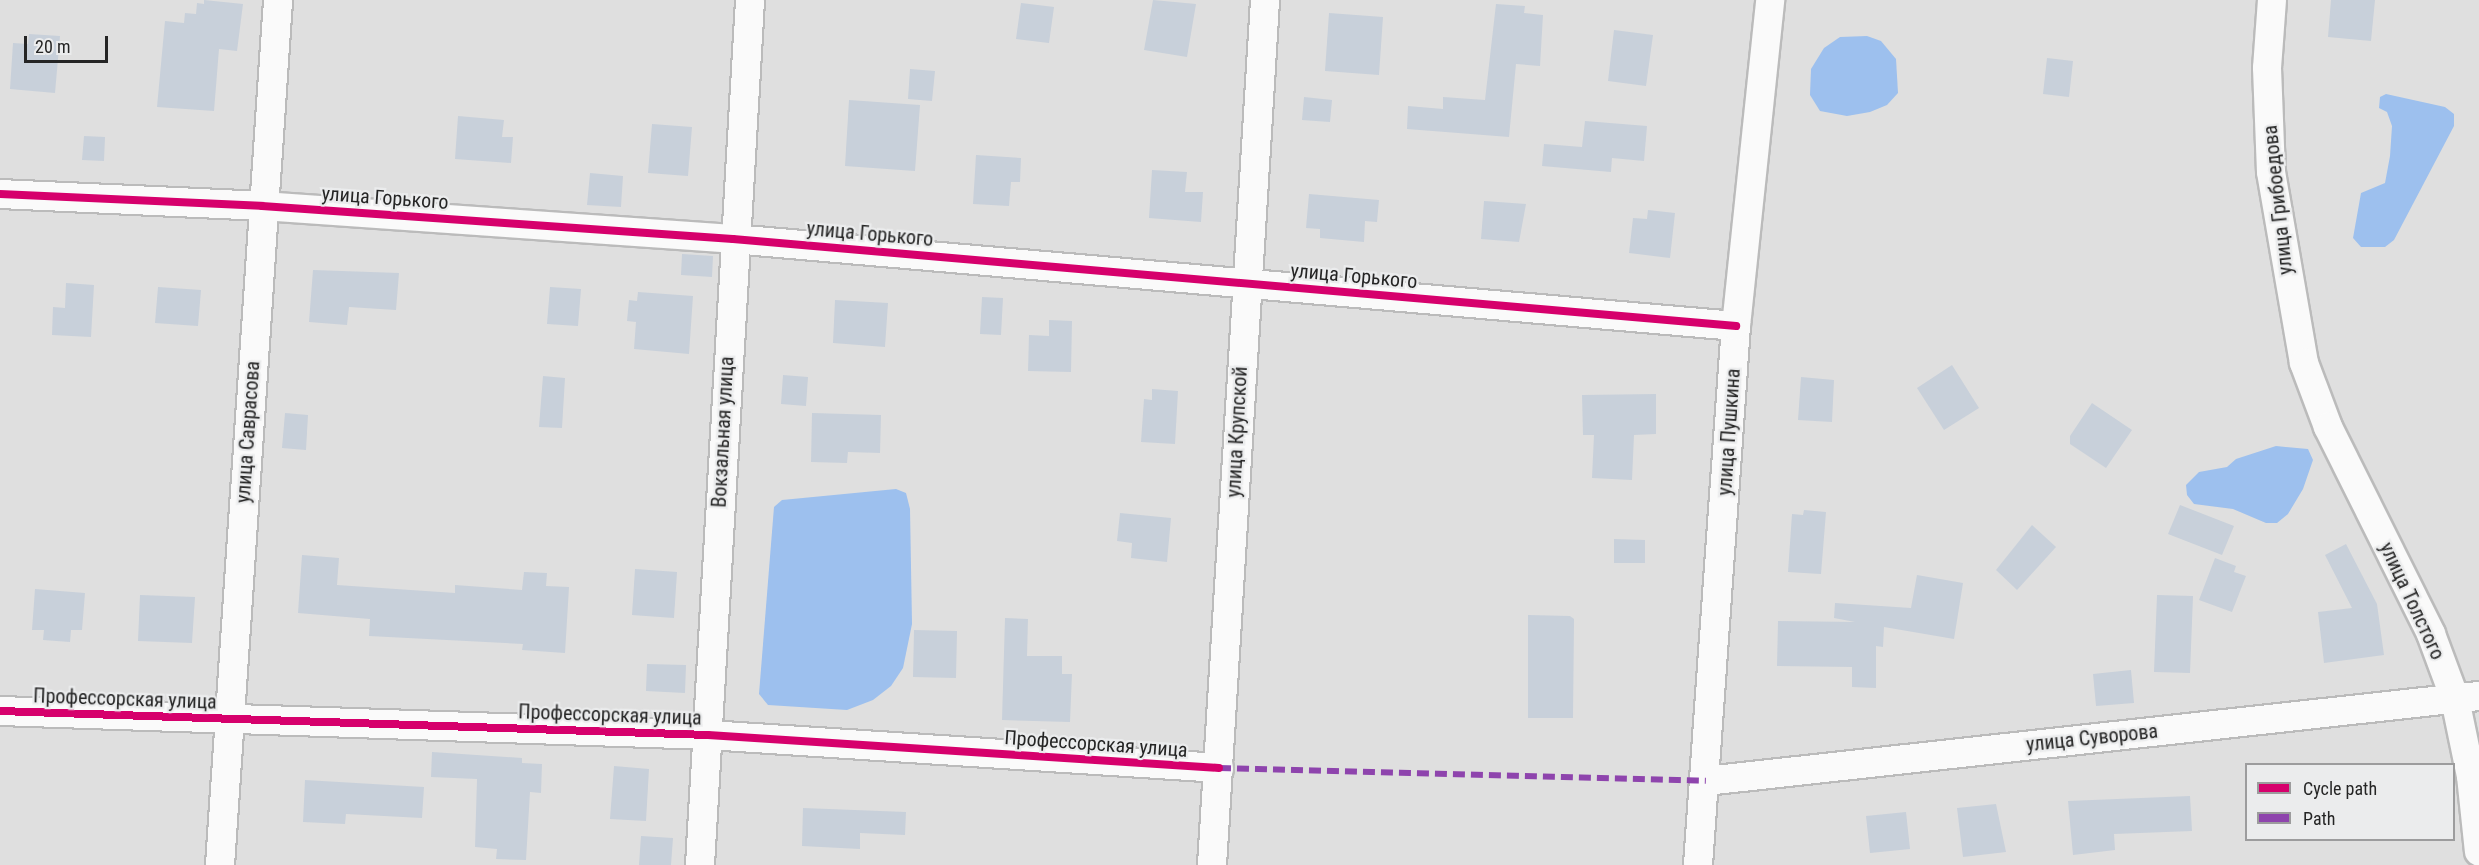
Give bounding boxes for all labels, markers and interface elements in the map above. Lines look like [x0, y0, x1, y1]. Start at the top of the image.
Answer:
scale bar [27, 24, 111, 62]
text: 20 m [35, 36, 70, 57]
street label: улица Грибоедова [2258, 124, 2298, 276]
street label: улица Горького [321, 182, 449, 214]
street label: улица Горького [806, 217, 934, 251]
street label: улица Горького [1290, 259, 1418, 293]
street label: Вокзальная улица [707, 356, 739, 508]
street label: улица Саврасова [231, 360, 265, 504]
street label: улица Крупской [1222, 366, 1252, 498]
street label: улица Пушкина [1713, 368, 1745, 496]
street label: улица Толстого [2374, 538, 2450, 664]
street label: Профессорская улица [33, 684, 217, 714]
street label: Профессорская улица [518, 700, 702, 730]
street label: улица Суворова [2025, 719, 2159, 757]
street label: Профессорская улица [1004, 726, 1188, 762]
legend [2245, 763, 2455, 841]
text: Cycle path [2303, 778, 2377, 799]
text: Path [2303, 808, 2336, 829]

